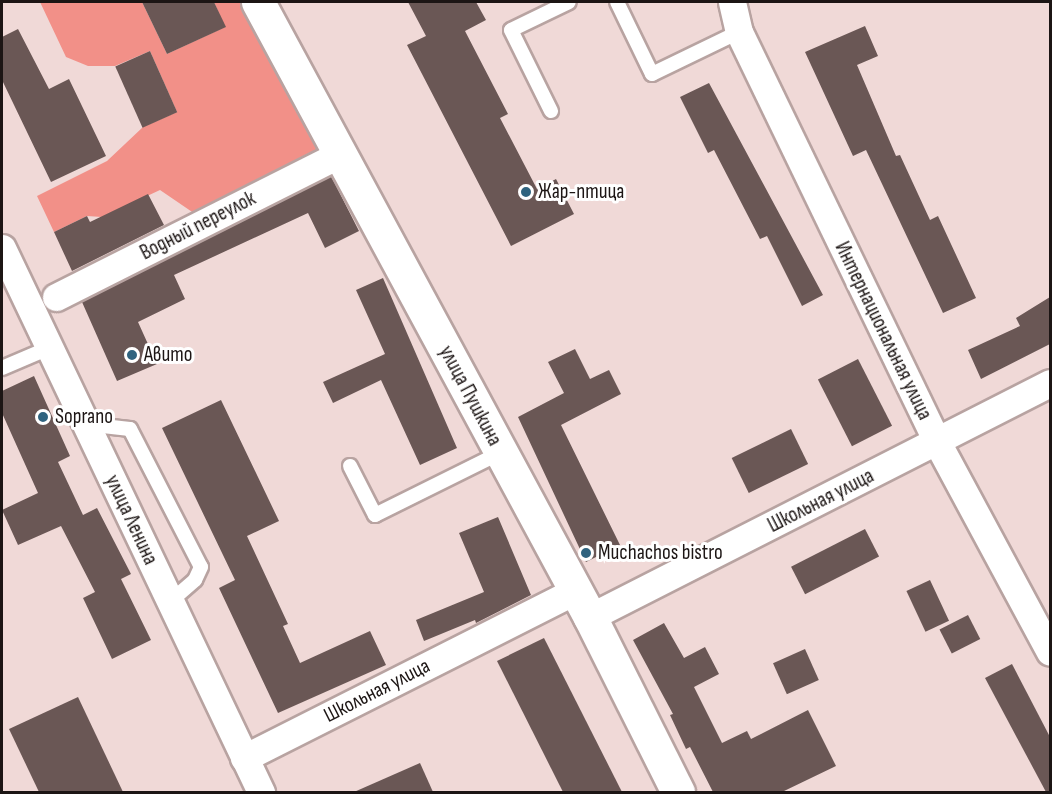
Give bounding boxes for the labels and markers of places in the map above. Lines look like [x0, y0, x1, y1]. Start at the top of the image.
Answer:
place label: Жар-птица [538, 179, 624, 205]
marker: Жар-птица [519, 185, 533, 199]
place label: Авито [144, 342, 192, 368]
marker: Авито [125, 348, 139, 362]
place label: Soprano [55, 404, 113, 430]
marker: Soprano [36, 410, 50, 424]
place label: Muchachos bistro [598, 540, 723, 566]
marker: Muchachos bistro [579, 546, 593, 560]

